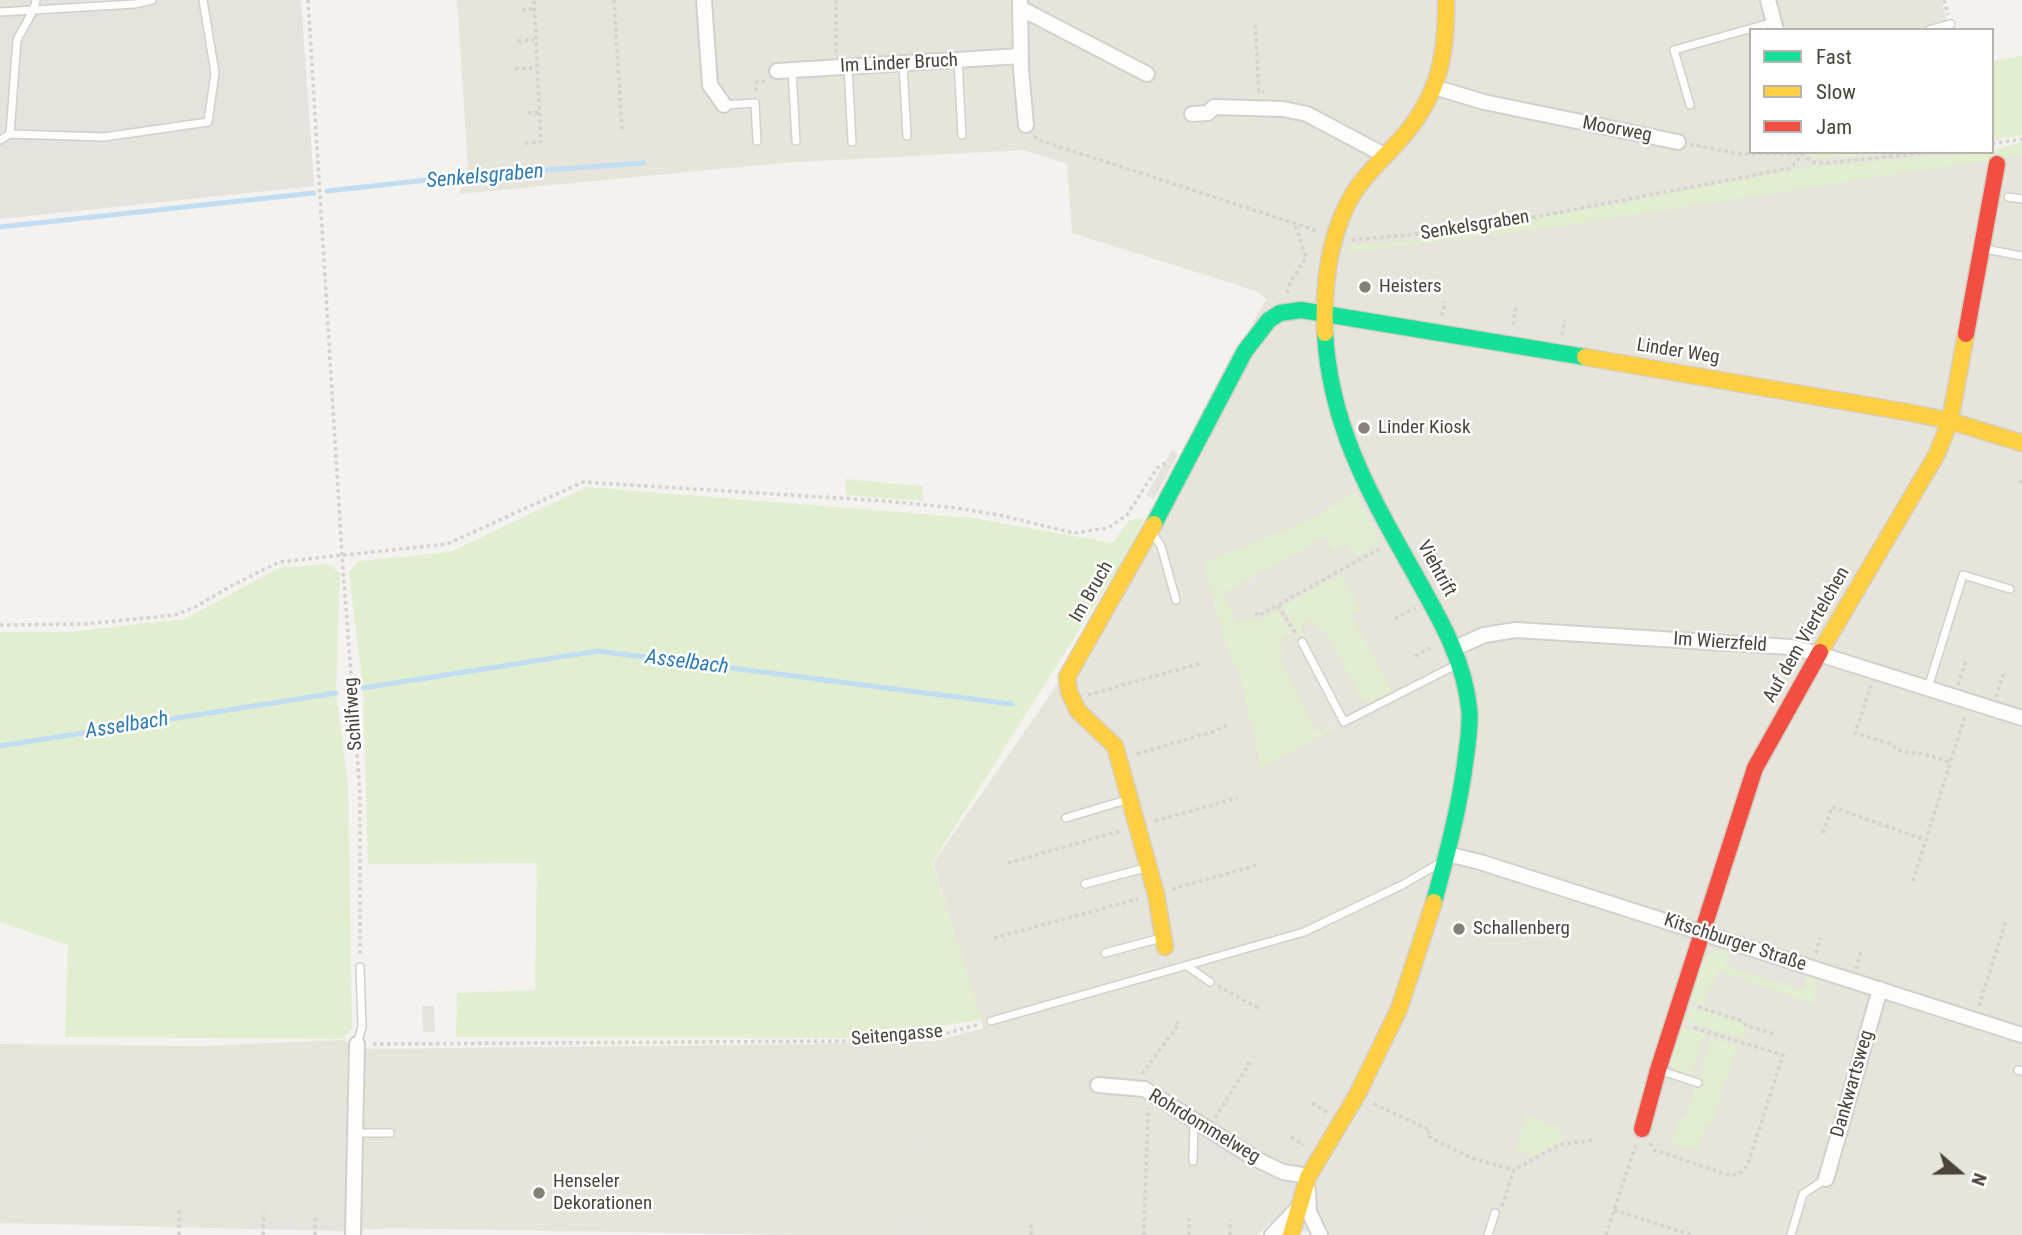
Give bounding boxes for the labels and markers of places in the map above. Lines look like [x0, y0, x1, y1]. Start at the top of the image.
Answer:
place label: Heisters [1379, 276, 1442, 298]
marker: Heisters [1357, 279, 1373, 295]
place label: Linder Kiosk [1378, 417, 1471, 439]
marker: Linder Kiosk [1356, 420, 1372, 436]
place label: Schallenberg [1473, 918, 1570, 940]
marker: Schallenberg [1451, 921, 1467, 937]
place label: Henseler Dekorationen [553, 1171, 652, 1215]
marker: Henseler Dekorationen [531, 1185, 547, 1201]

